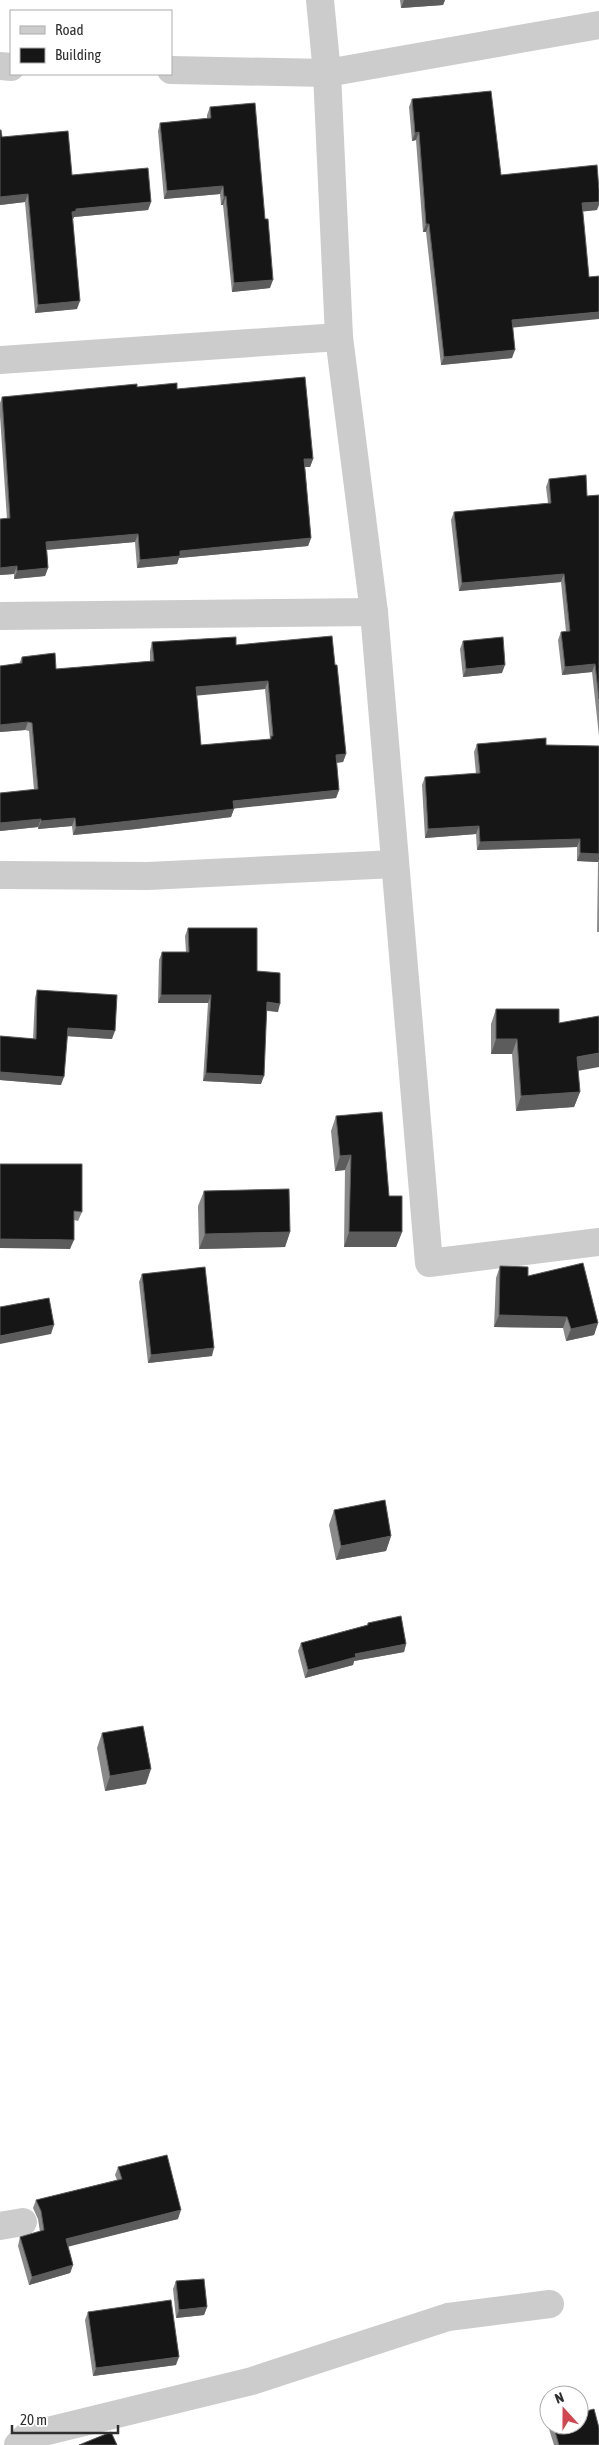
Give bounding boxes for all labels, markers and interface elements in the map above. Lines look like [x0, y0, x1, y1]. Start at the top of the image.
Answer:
legend [10, 10, 172, 75]
text: Road [55, 21, 84, 38]
text: Building [55, 46, 101, 63]
north arrow [539, 2385, 589, 2435]
text: N [553, 2389, 566, 2407]
scale bar [12, 2402, 119, 2434]
text: 20 m [20, 2411, 47, 2428]

